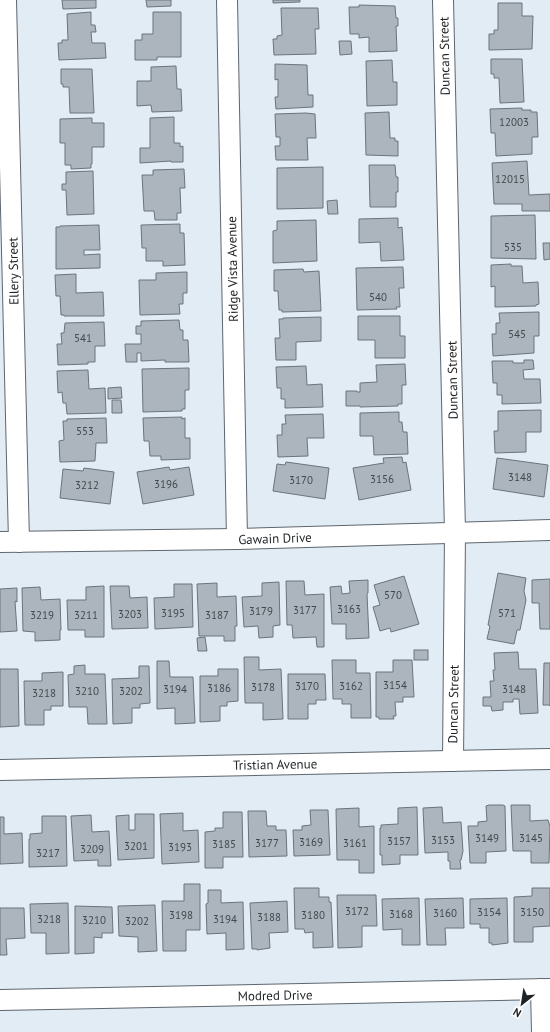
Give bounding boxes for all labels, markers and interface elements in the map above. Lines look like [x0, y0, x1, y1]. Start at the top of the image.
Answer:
street label: Duncan Street [435, 16, 454, 95]
house number: 12003 [499, 115, 529, 129]
house number: 12015 [495, 172, 525, 186]
street label: Ridge Vista Avenue [223, 216, 242, 322]
street label: Ellery Street [4, 236, 23, 305]
house number: 535 [504, 240, 522, 254]
house number: 540 [369, 290, 387, 304]
house number: 545 [508, 327, 526, 341]
house number: 541 [74, 331, 92, 345]
street label: Duncan Street [443, 340, 462, 419]
house number: 553 [76, 424, 94, 438]
house number: 3148 [508, 470, 532, 484]
house number: 3156 [370, 472, 394, 486]
house number: 3170 [289, 473, 313, 487]
house number: 3196 [154, 477, 178, 491]
house number: 3212 [75, 478, 99, 492]
street label: Gawain Drive [238, 529, 312, 548]
house number: 570 [384, 588, 402, 602]
house number: 3163 [337, 602, 361, 616]
house number: 3177 [293, 603, 317, 617]
house number: 3179 [249, 604, 273, 618]
house number: 3195 [161, 606, 185, 620]
house number: 571 [498, 606, 516, 620]
house number: 3203 [118, 607, 142, 621]
house number: 3219 [30, 608, 54, 622]
house number: 3211 [74, 608, 98, 622]
house number: 3187 [205, 608, 229, 622]
street label: Duncan Street [444, 664, 463, 744]
house number: 3154 [383, 678, 407, 692]
house number: 3170 [295, 679, 319, 693]
house number: 3162 [339, 679, 363, 693]
house number: 3178 [251, 680, 275, 694]
house number: 3186 [207, 681, 231, 695]
house number: 3194 [163, 682, 187, 696]
house number: 3148 [502, 682, 526, 696]
house number: 3210 [75, 684, 99, 698]
house number: 3202 [119, 684, 143, 698]
house number: 3218 [32, 686, 56, 700]
street label: Tristian Avenue [233, 755, 317, 774]
house number: 3149 [475, 831, 499, 845]
house number: 3145 [519, 831, 543, 845]
house number: 3153 [431, 833, 455, 847]
house number: 3157 [387, 834, 411, 848]
house number: 3169 [299, 835, 323, 849]
house number: 3177 [255, 836, 279, 850]
house number: 3161 [343, 836, 367, 850]
house number: 3185 [212, 837, 236, 851]
house number: 3201 [124, 839, 148, 853]
house number: 3193 [168, 840, 192, 854]
house number: 3209 [80, 842, 104, 856]
house number: 3217 [36, 846, 60, 860]
house number: 3172 [345, 904, 369, 918]
house number: 3154 [477, 905, 501, 919]
house number: 3150 [520, 905, 544, 919]
house number: 3160 [433, 906, 457, 920]
house number: 3168 [389, 907, 413, 921]
house number: 3198 [169, 908, 193, 922]
house number: 3180 [301, 908, 325, 922]
house number: 3188 [257, 910, 281, 924]
house number: 3218 [37, 912, 61, 926]
house number: 3194 [213, 912, 237, 926]
house number: 3210 [82, 913, 106, 927]
house number: 3202 [125, 914, 149, 928]
north arrow [502, 984, 542, 1024]
street label: Modred Drive [237, 986, 313, 1005]
text: N [510, 1005, 524, 1021]

